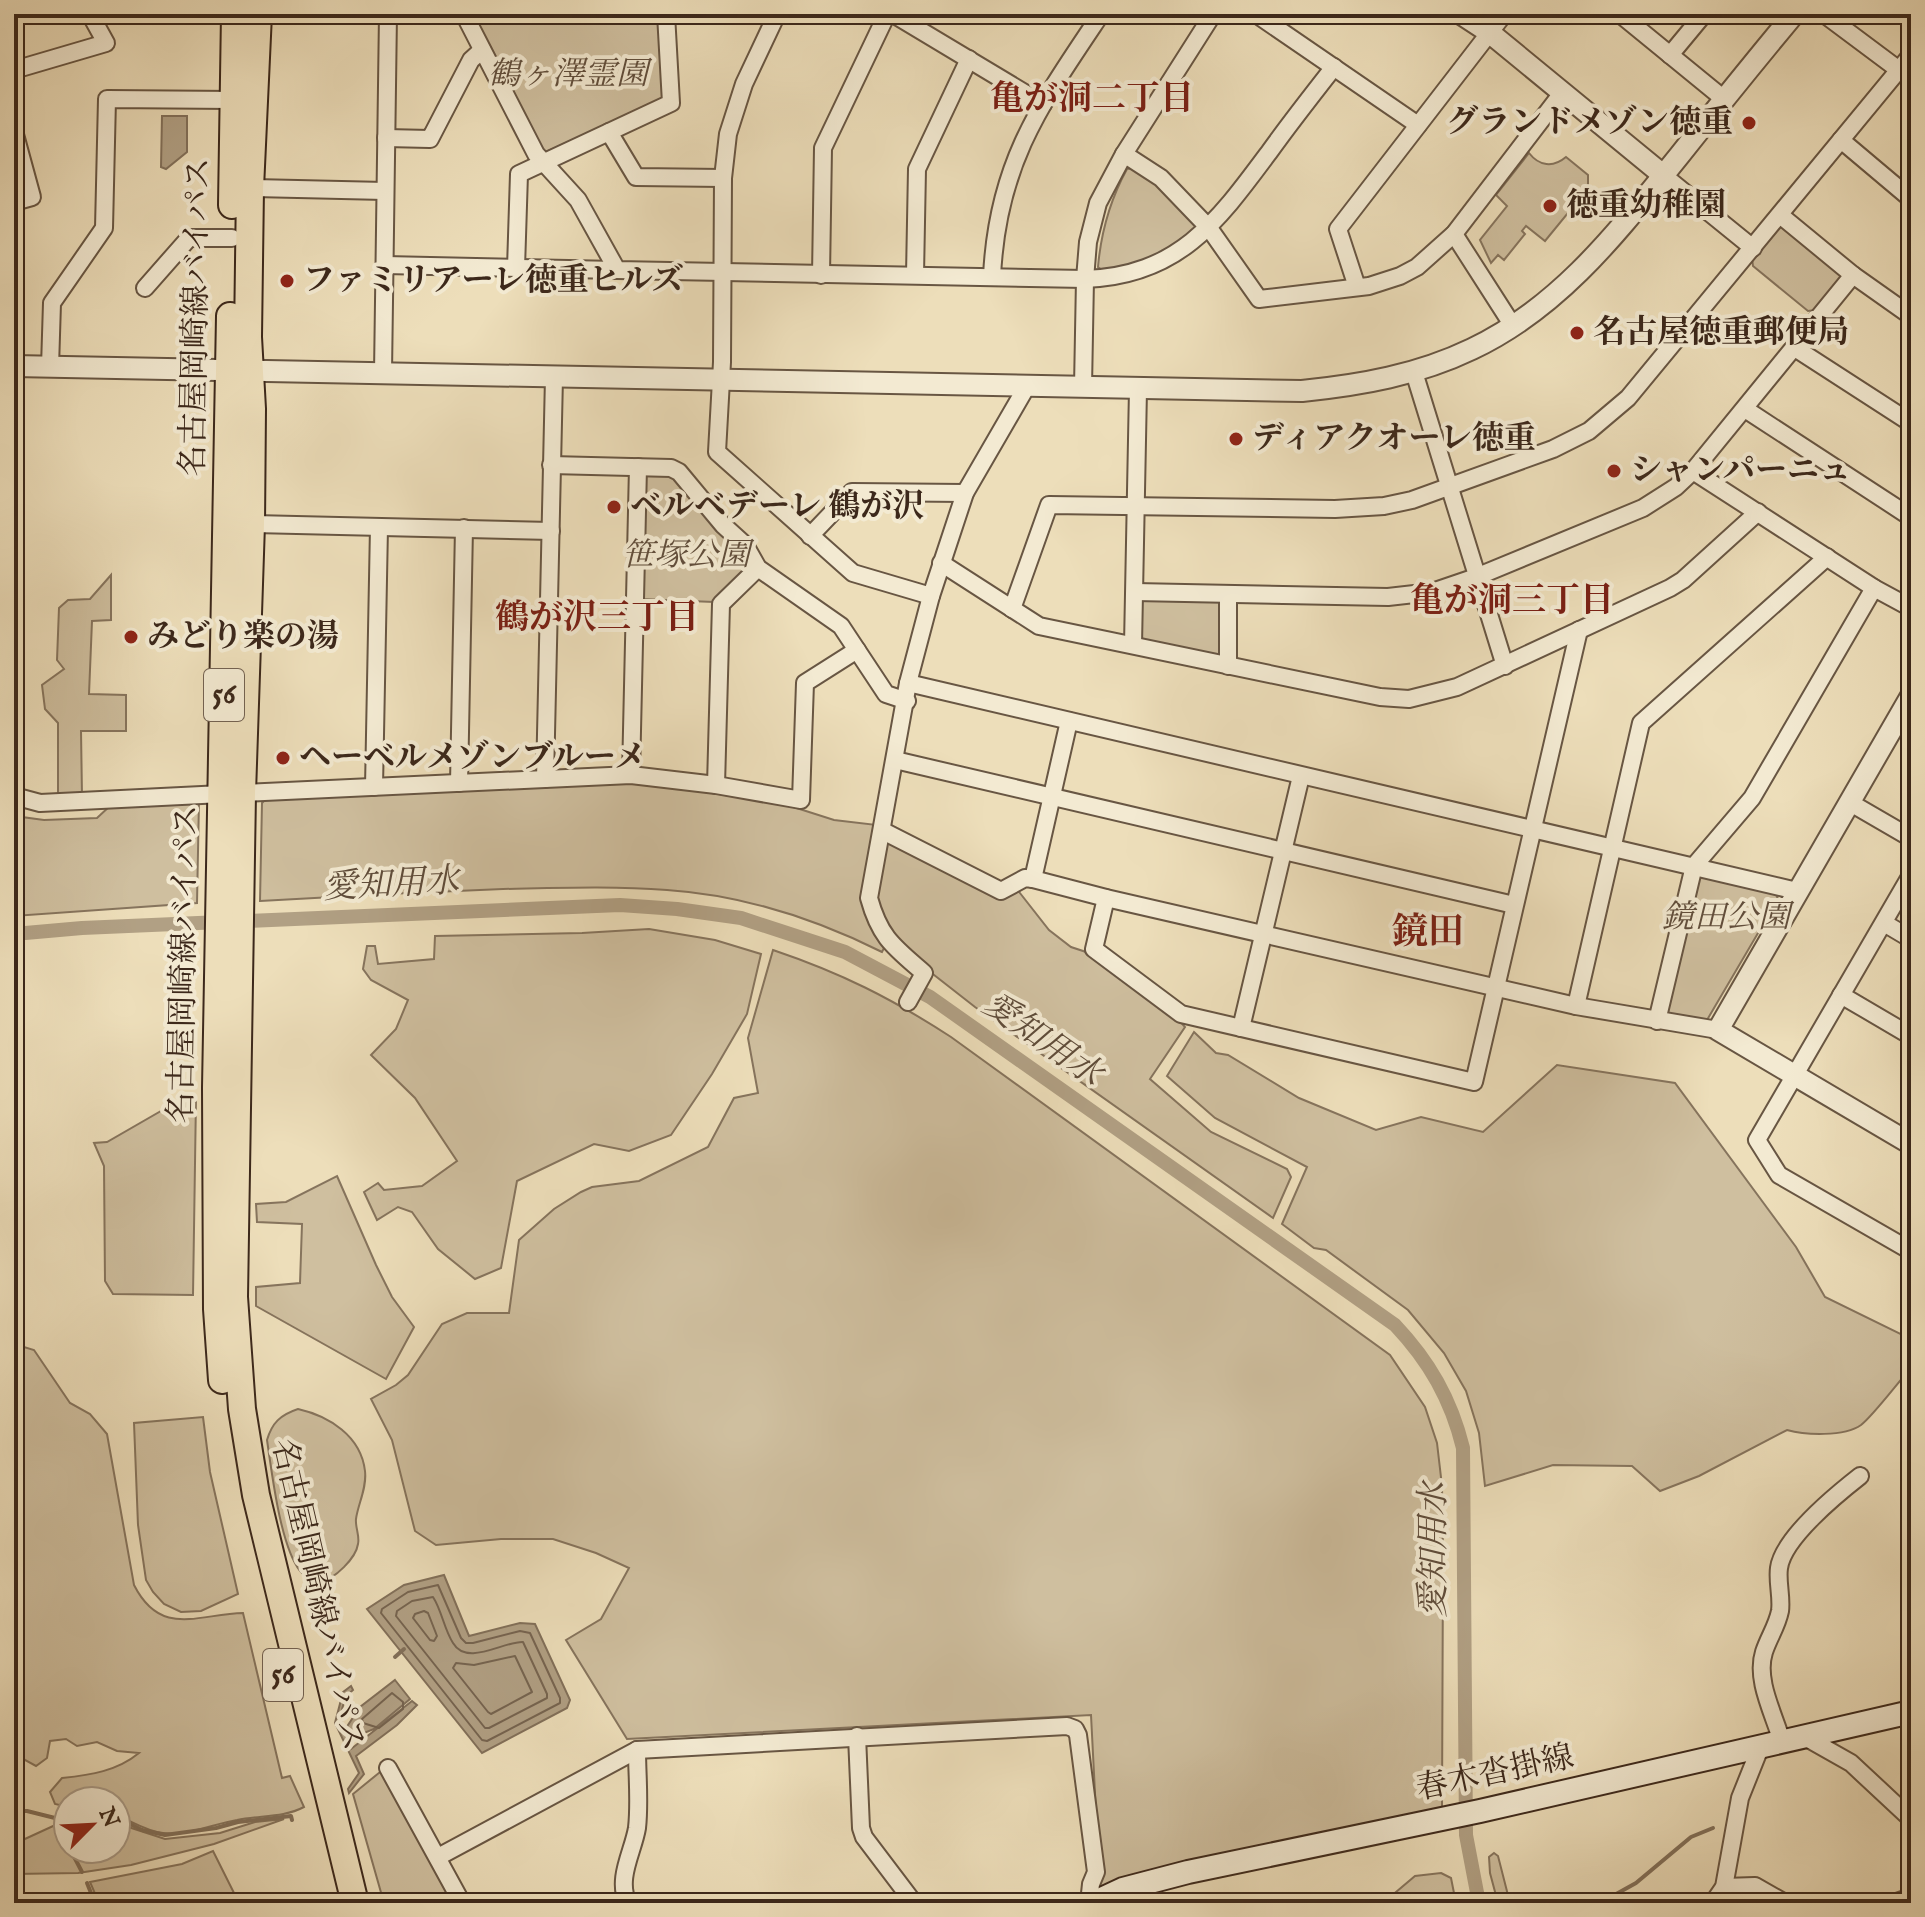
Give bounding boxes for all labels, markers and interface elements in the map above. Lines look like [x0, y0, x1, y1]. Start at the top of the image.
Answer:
park label: 鶴ヶ澤霊園 [488, 55, 653, 96]
district label: 亀が洞二丁目 [990, 78, 1194, 121]
place label: グランドメゾン徳重 [1446, 103, 1733, 144]
marker: グランドメゾン徳重 [1740, 114, 1758, 132]
street label: 名古屋岡崎線バイパス [174, 157, 220, 477]
place label: 徳重幼稚園 [1566, 186, 1726, 227]
marker: 徳重幼稚園 [1541, 197, 1559, 215]
place label: ファミリアーレ徳重ヒルズ [303, 261, 684, 302]
marker: ファミリアーレ徳重ヒルズ [278, 272, 296, 290]
place label: 名古屋徳重郵便局 [1593, 313, 1849, 354]
marker: 名古屋徳重郵便局 [1568, 324, 1586, 342]
place label: ディアクオーレ徳重 [1252, 419, 1536, 460]
marker: ディアクオーレ徳重 [1227, 430, 1245, 448]
place label: シャンパーニュ [1630, 451, 1851, 492]
marker: シャンパーニュ [1605, 462, 1623, 480]
place label: ベルベデーレ 鶴が沢 [630, 487, 924, 528]
marker: ベルベデーレ 鶴が沢 [605, 498, 623, 516]
park label: 笹塚公園 [622, 536, 755, 577]
district label: 亀が洞三丁目 [1410, 580, 1614, 623]
district label: 鶴が沢三丁目 [495, 597, 699, 640]
place label: みどり楽の湯 [147, 617, 339, 658]
marker: みどり楽の湯 [122, 628, 140, 646]
road number: 56 [204, 669, 244, 721]
place label: ヘーベルメゾンブルーメ [299, 738, 646, 779]
marker: ヘーベルメゾンブルーメ [274, 749, 292, 767]
street label: 名古屋岡崎線バイパス [162, 804, 208, 1124]
water label: 愛知用水 [322, 860, 463, 910]
park label: 鏡田公園 [1662, 898, 1795, 939]
district label: 鏡田 [1392, 910, 1464, 956]
water label: 愛知用水 [974, 983, 1112, 1098]
street label: 名古屋岡崎線バイパス [261, 1435, 373, 1755]
water label: 愛知用水 [1413, 1479, 1456, 1618]
road number: 56 [263, 1649, 303, 1701]
street label: 春木沓掛線 [1412, 1737, 1578, 1811]
north arrow [52, 1785, 132, 1865]
text: N [91, 1802, 125, 1832]

